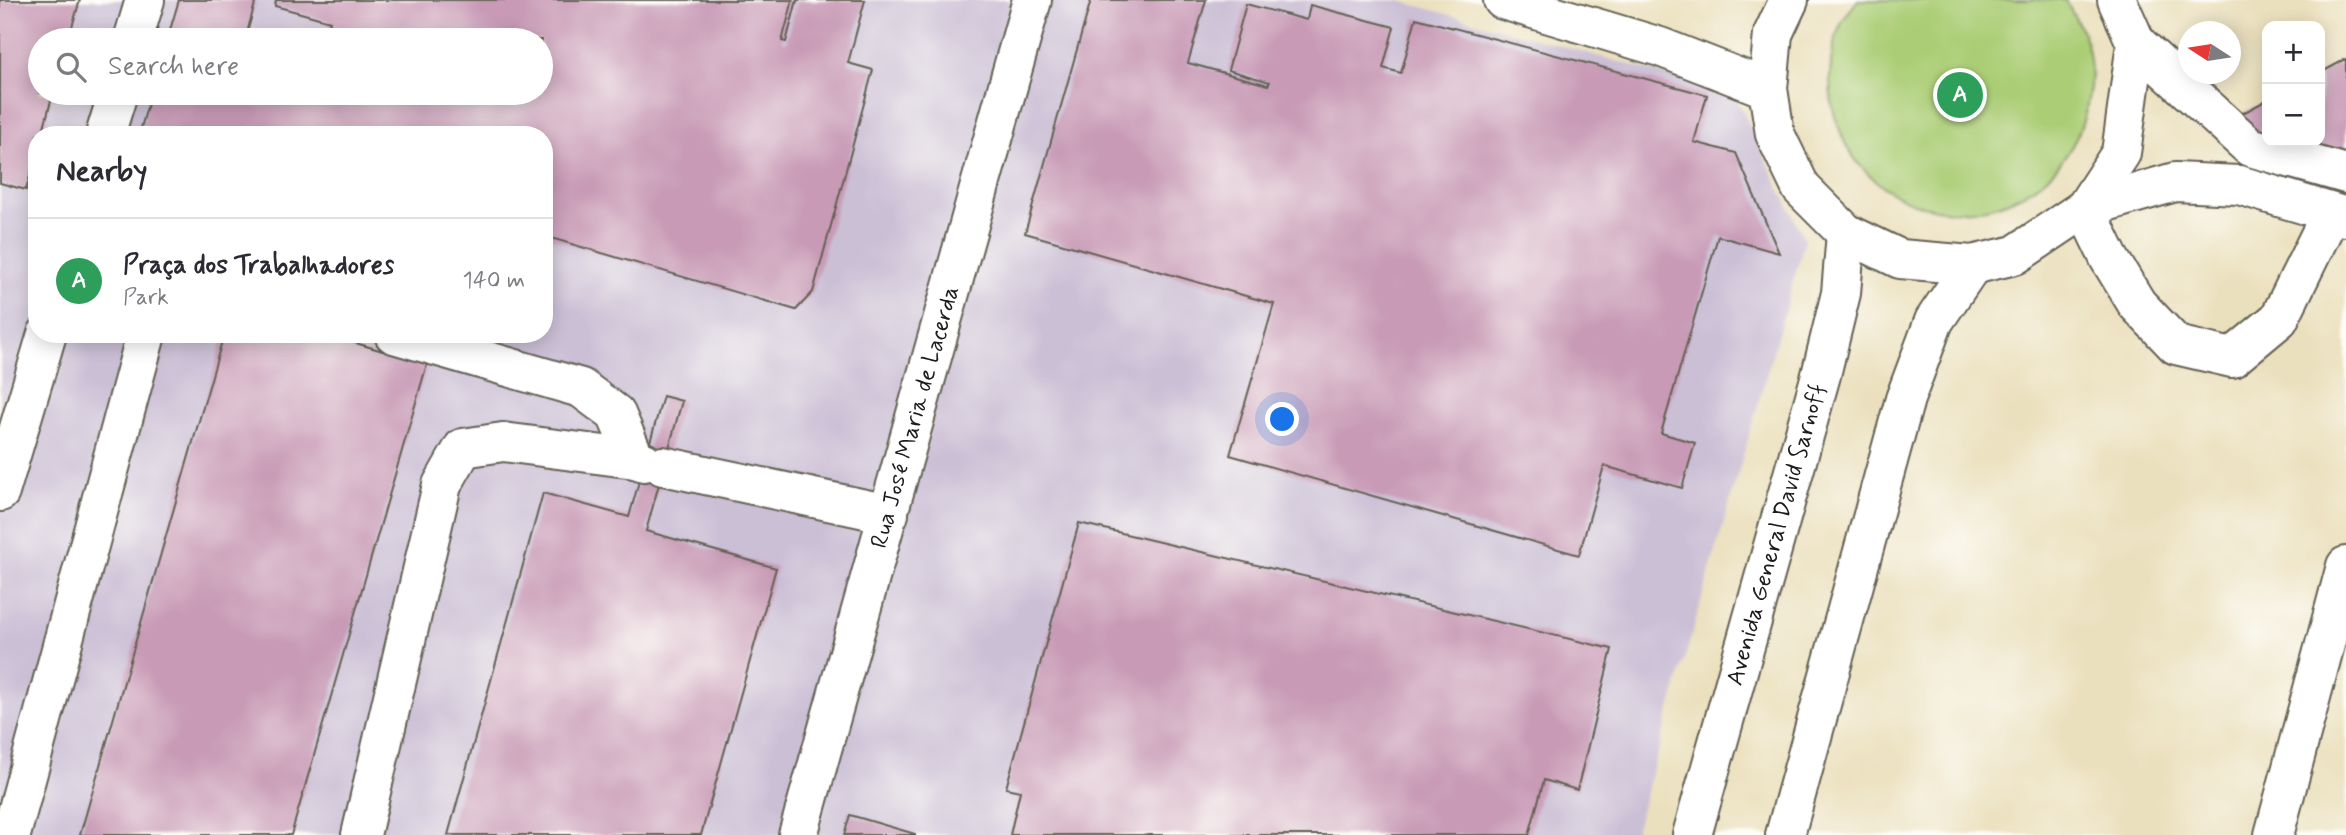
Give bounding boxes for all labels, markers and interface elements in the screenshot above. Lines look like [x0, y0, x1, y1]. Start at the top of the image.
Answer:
north arrow [2178, 21, 2241, 84]
map controls [2262, 21, 2325, 147]
button: + [2262, 21, 2325, 84]
search box [28, 28, 553, 105]
icon: search [52, 48, 90, 86]
text: Search here [108, 50, 239, 84]
pin: A [1937, 69, 1983, 121]
button: − [2262, 84, 2325, 147]
text: Nearby [56, 152, 147, 191]
text: Praça dos Trabalhadores [123, 249, 394, 283]
text: A [71, 266, 87, 296]
text: 140 m [462, 266, 525, 296]
street label: Rua José Maria de Lacerda [864, 282, 967, 552]
text: Park [123, 283, 169, 313]
street label: Avenida General David Sarnoff [1719, 380, 1833, 689]
your location [1265, 402, 1299, 436]

